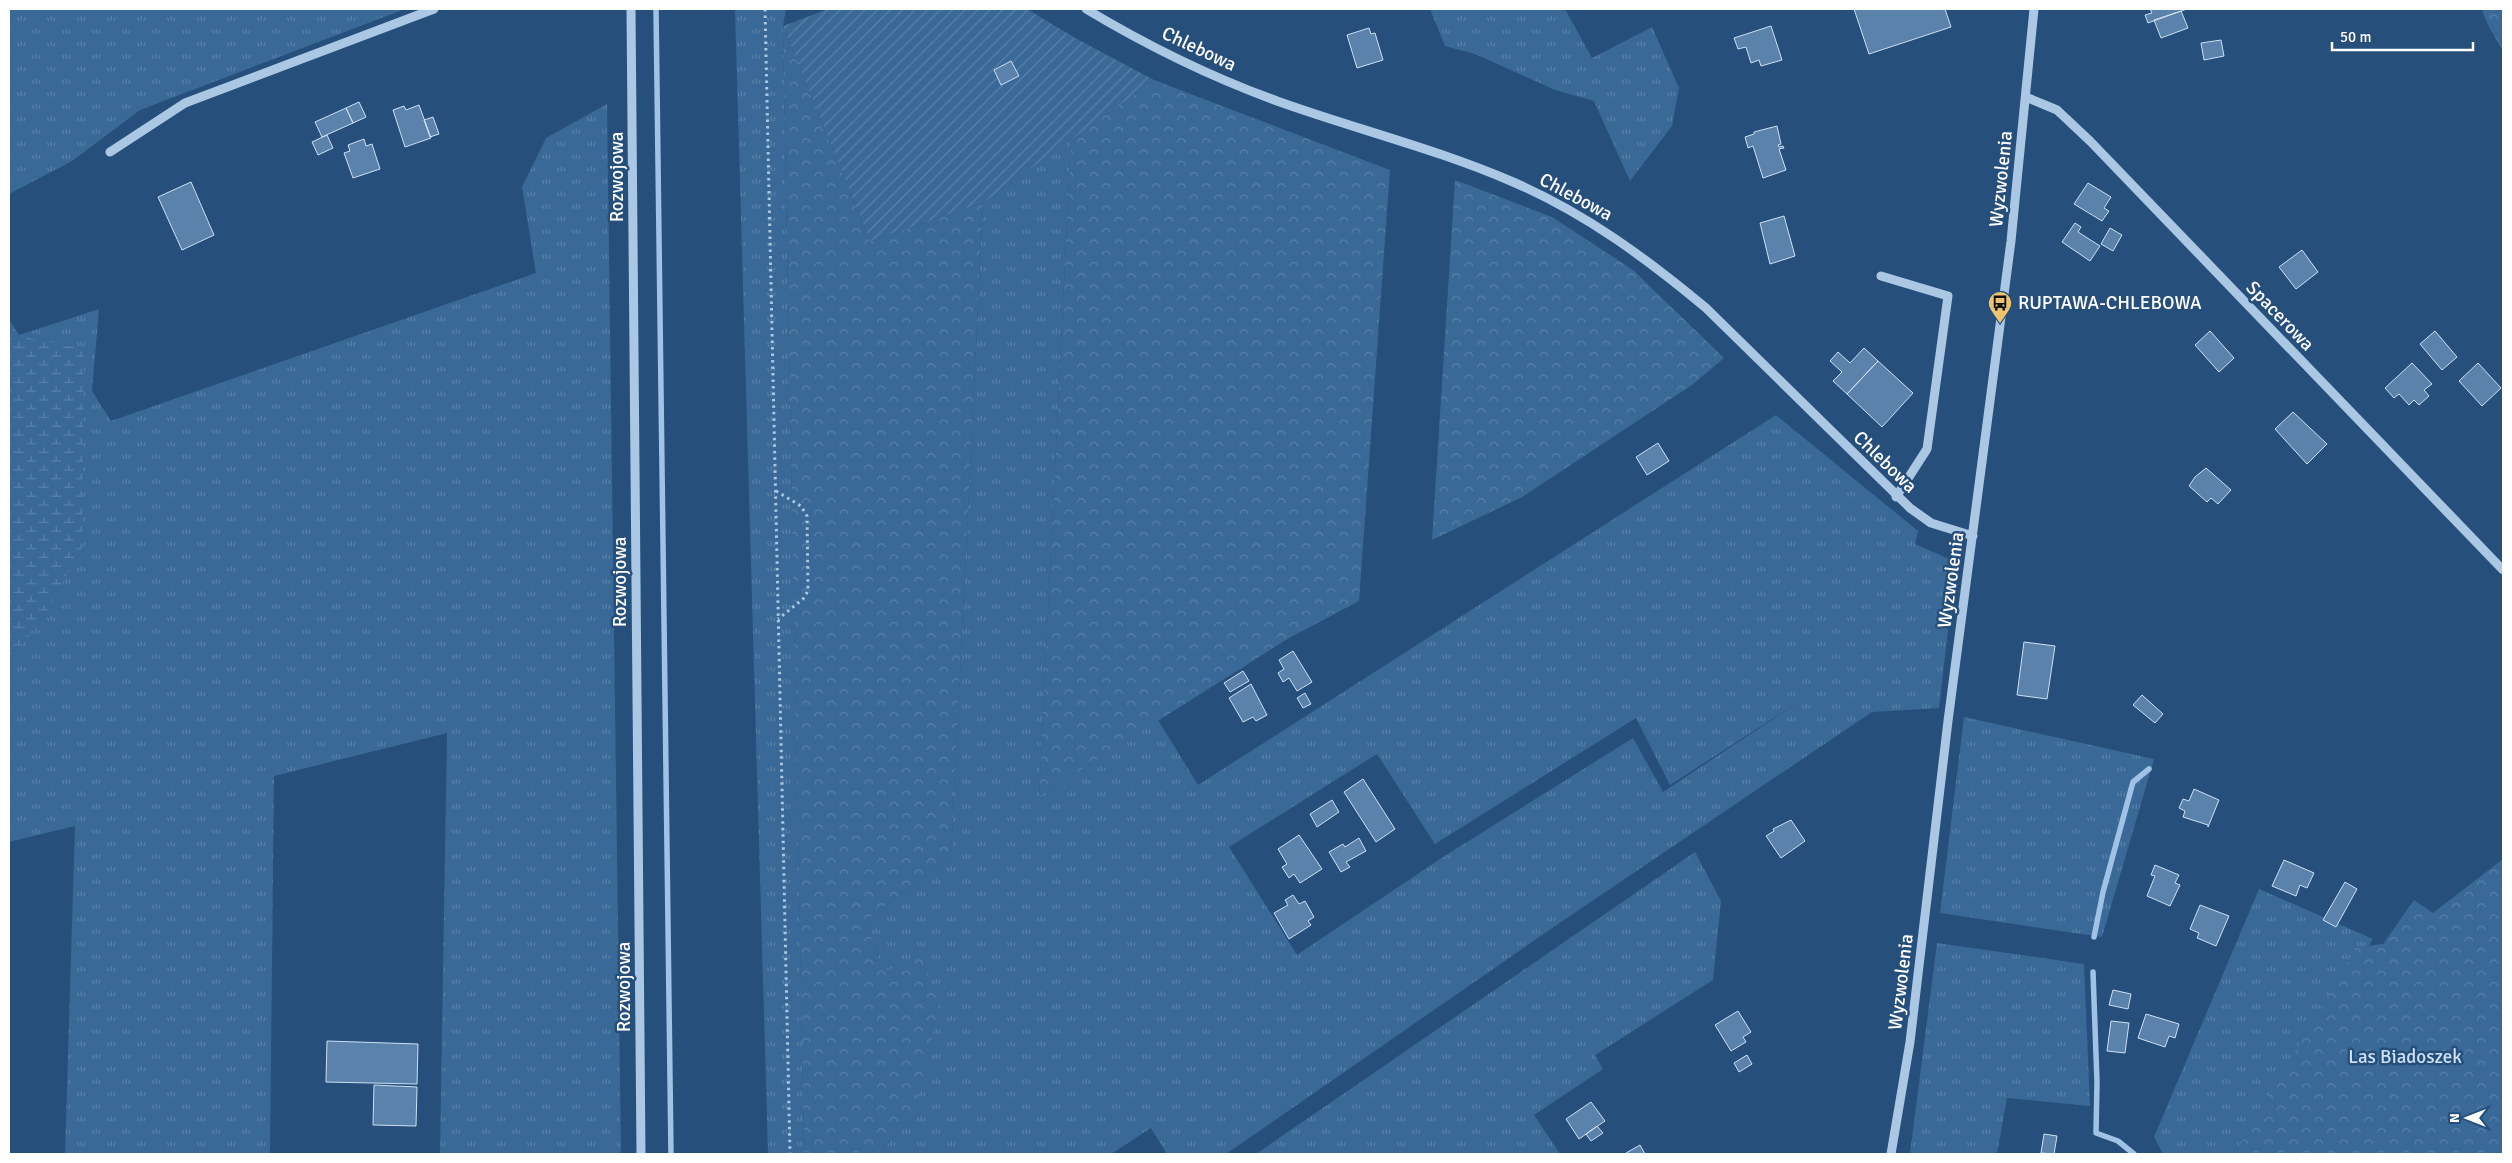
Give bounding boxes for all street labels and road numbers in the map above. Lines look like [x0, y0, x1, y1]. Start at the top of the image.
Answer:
street label: Chlebowa [1158, 21, 1240, 77]
street label: Wyzwolenia [1984, 130, 2018, 228]
street label: Rozwojowa [605, 132, 629, 222]
street label: Chlebowa [1535, 168, 1617, 226]
street label: Spacerowa [2241, 276, 2319, 356]
street label: Chlebowa [1848, 426, 1922, 498]
street label: Wyzwolenia [1932, 530, 1970, 630]
street label: Rozwojowa [608, 537, 632, 627]
street label: Wyzwolenia [1883, 932, 1919, 1032]
street label: Rozwojowa [612, 942, 636, 1032]

